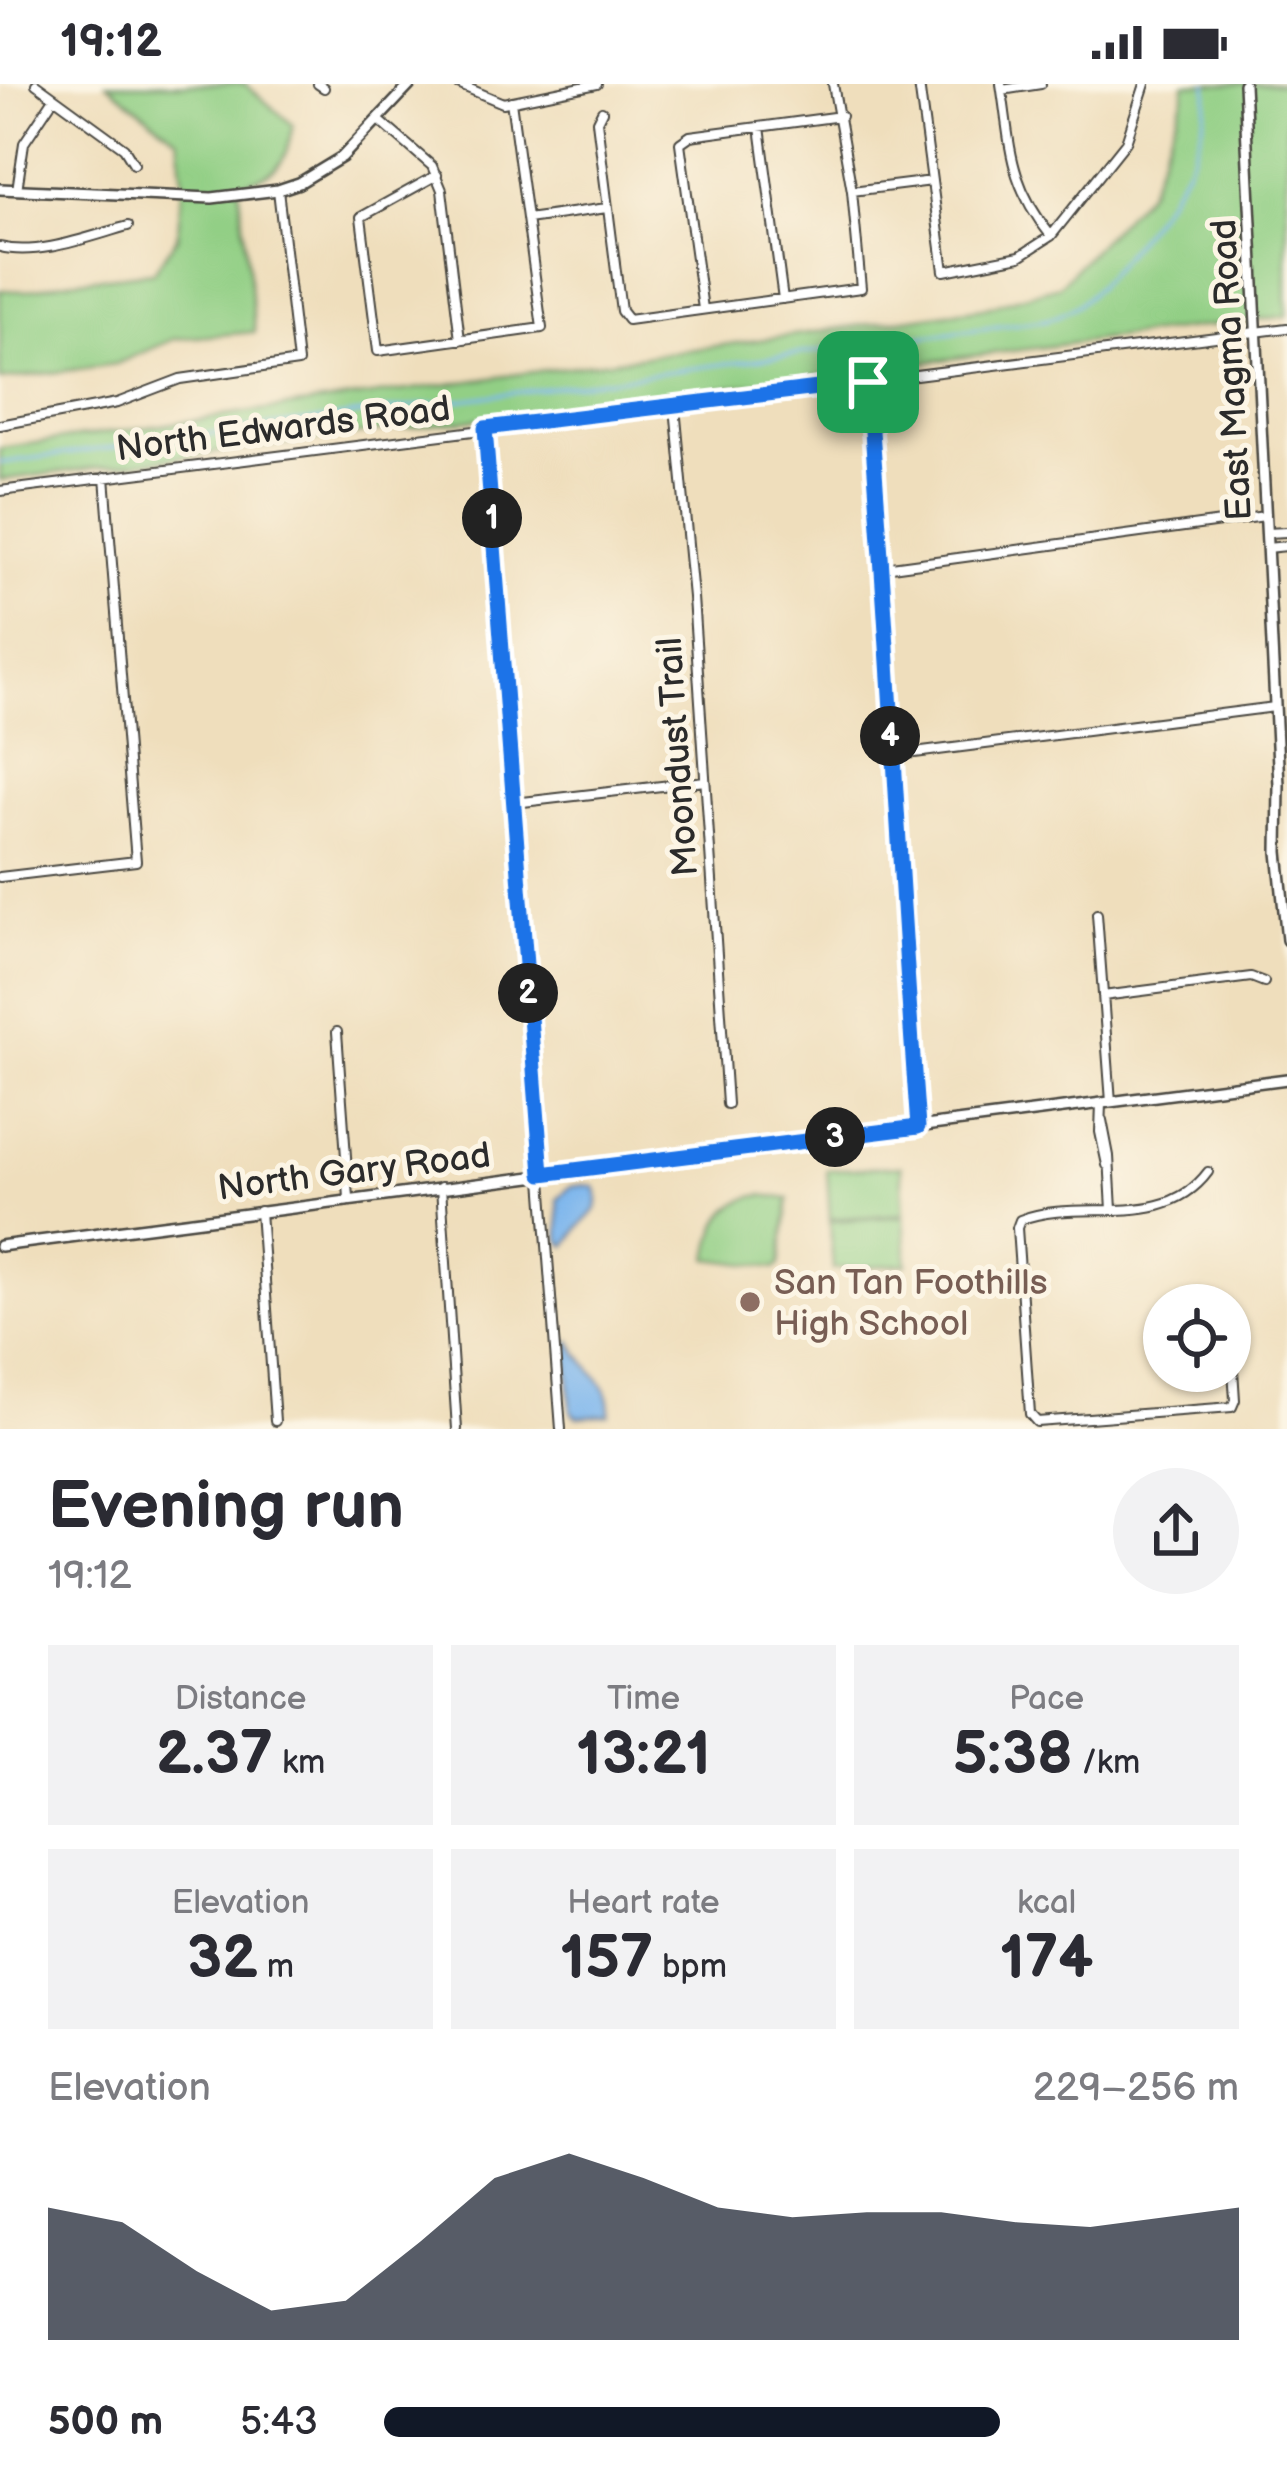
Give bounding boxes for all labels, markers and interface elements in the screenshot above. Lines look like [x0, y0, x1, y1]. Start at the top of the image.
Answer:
text: 19:12 [60, 15, 162, 70]
street label: East Magma Road [1203, 218, 1262, 522]
pin [817, 331, 919, 433]
icon: arrive [835, 349, 901, 415]
street label: North Edwards Road [114, 388, 453, 471]
pin: 1 [462, 488, 522, 548]
text: 1 [485, 498, 499, 538]
street label: Moondust Trail [649, 636, 708, 878]
pin: 4 [860, 706, 920, 766]
text: 4 [880, 716, 900, 756]
pin: 2 [498, 963, 558, 1023]
text: 2 [518, 973, 538, 1013]
pin: 3 [805, 1107, 865, 1167]
text: 3 [825, 1117, 845, 1157]
street label: North Gary Road [215, 1134, 493, 1211]
place label: San Tan Foothills High School [774, 1262, 1047, 1346]
map controls [1143, 1284, 1251, 1392]
button: locate [1143, 1284, 1251, 1392]
marker: San Tan Foothills High School [737, 1289, 763, 1315]
text: Evening run [48, 1468, 404, 1547]
button: share [1113, 1468, 1239, 1594]
text: 19:12 [48, 1553, 132, 1600]
text: Distance [175, 1679, 306, 1719]
text: Time [607, 1679, 680, 1719]
text: Pace [1009, 1679, 1084, 1719]
text: 2.37 [156, 1719, 273, 1791]
text: 13:21 [576, 1719, 711, 1791]
text: 5:38 [953, 1719, 1073, 1791]
text: km [273, 1743, 325, 1783]
text: /km [1073, 1743, 1140, 1783]
text: Elevation [172, 1883, 309, 1923]
text: Heart rate [567, 1883, 720, 1923]
text: kcal [1017, 1883, 1076, 1923]
text: 32 [187, 1923, 258, 1995]
text: 157 [560, 1923, 653, 1995]
text: 174 [1000, 1923, 1093, 1995]
text: m [258, 1947, 294, 1987]
text: bpm [653, 1947, 727, 1987]
text: Elevation [48, 2065, 211, 2112]
text: 229–256 m [1033, 2065, 1239, 2112]
text: 500 m [48, 2399, 163, 2446]
text: 5:43 [240, 2399, 318, 2446]

